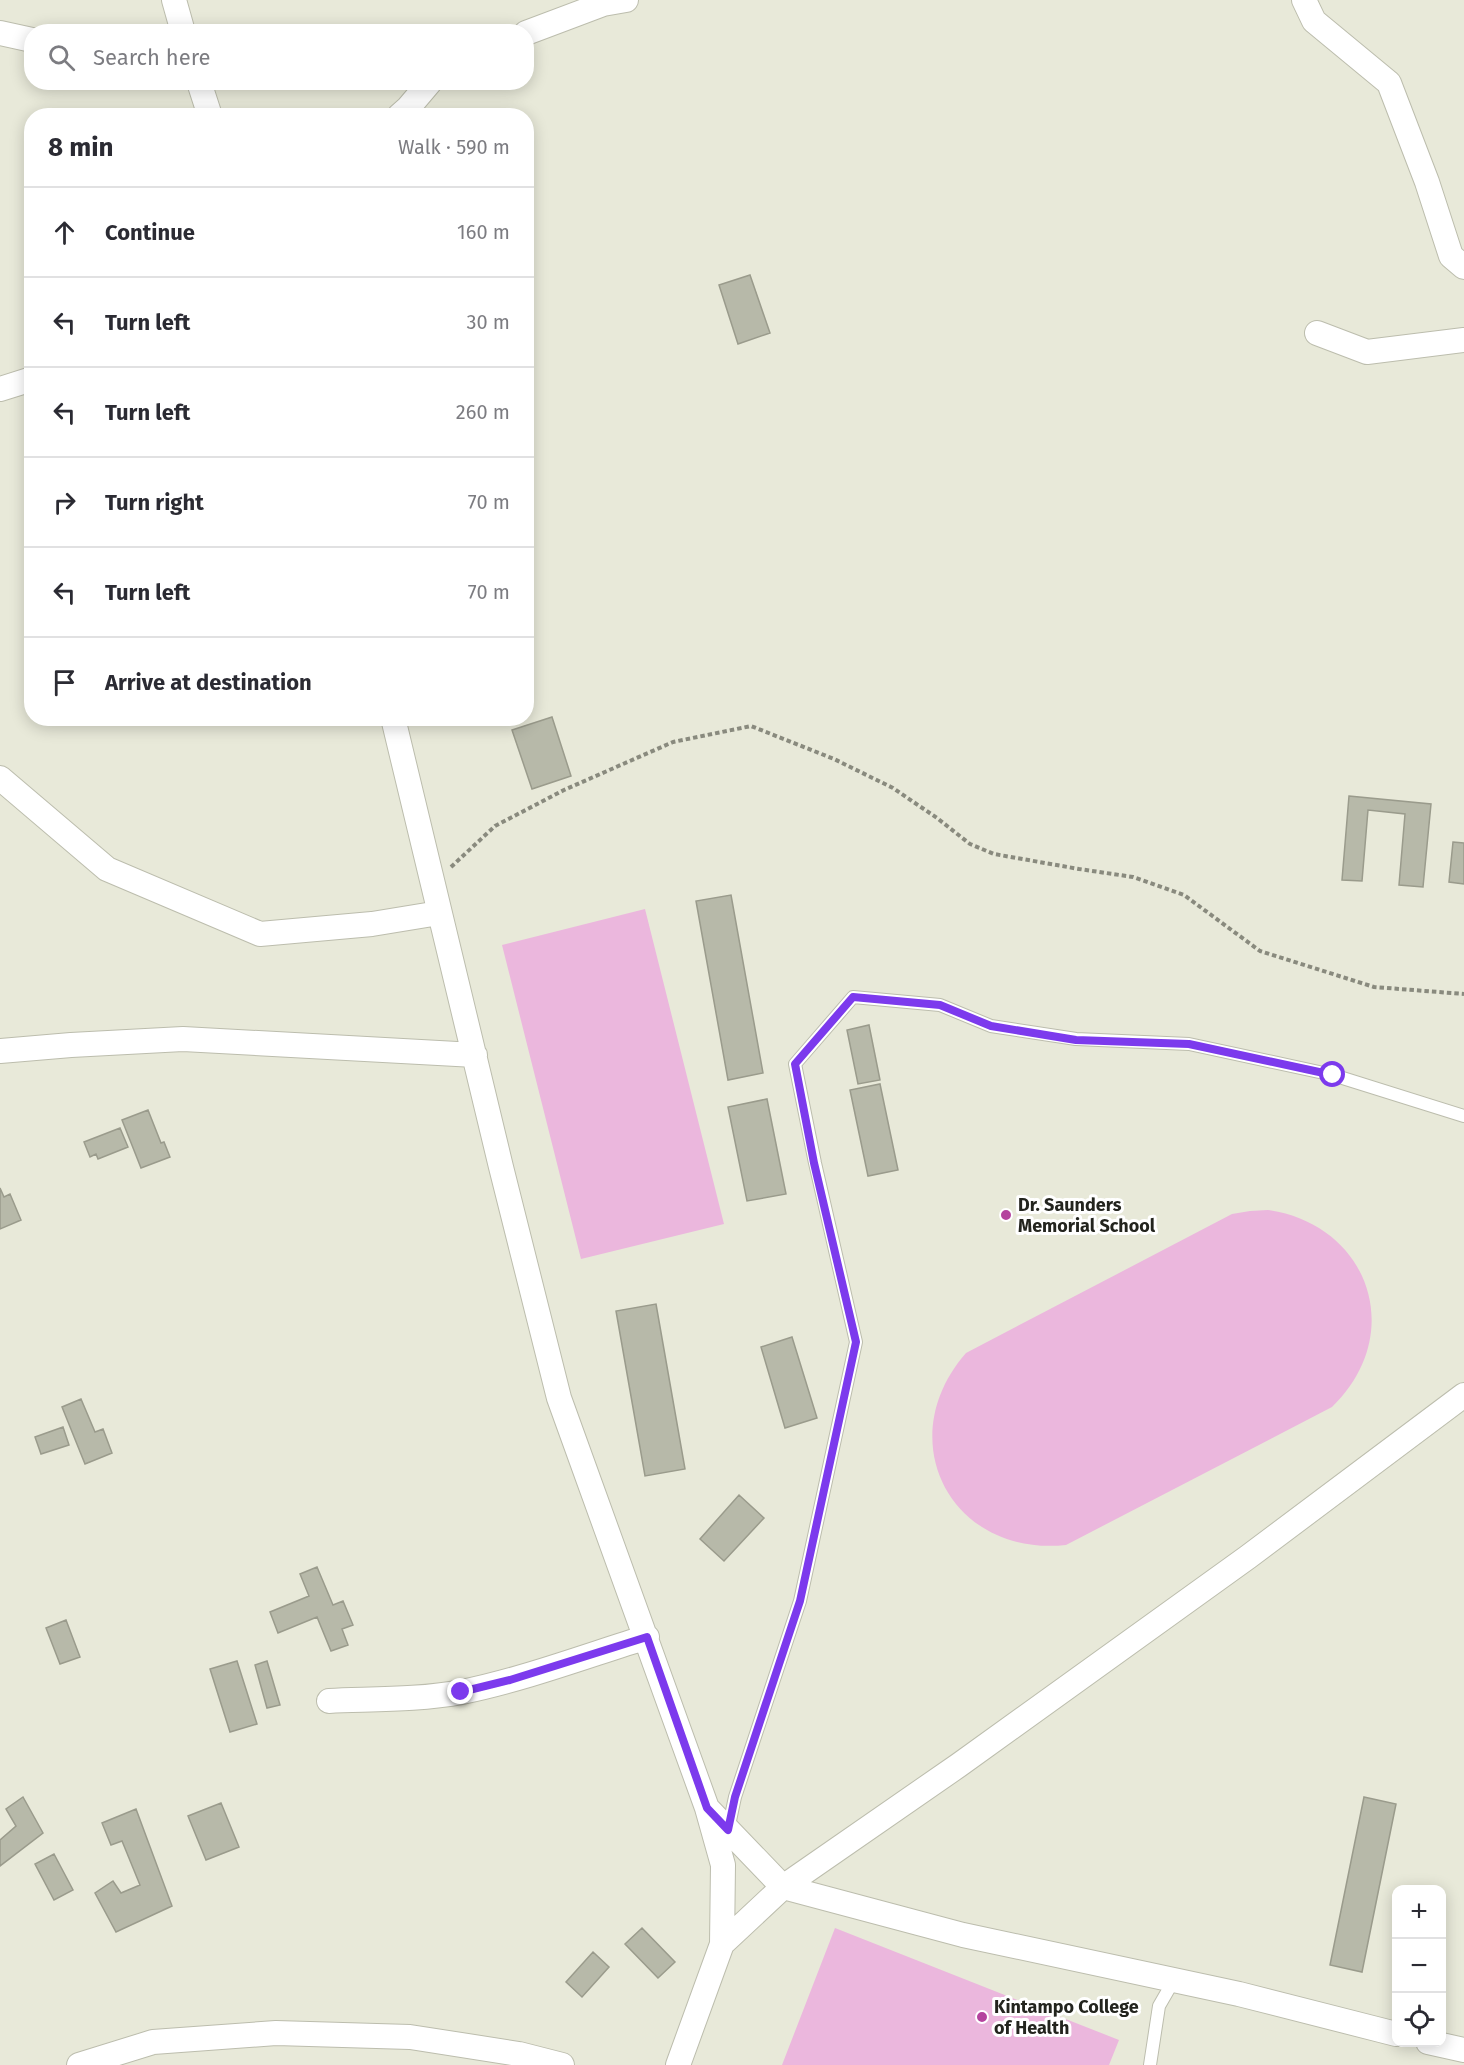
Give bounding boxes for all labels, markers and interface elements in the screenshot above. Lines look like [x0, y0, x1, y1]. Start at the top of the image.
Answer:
search box [24, 24, 534, 90]
icon: search [45, 41, 78, 74]
text: Search here [93, 44, 211, 71]
text: 8 min [48, 132, 114, 163]
text: Walk · 590 m [398, 135, 510, 159]
icon: ahead [48, 216, 81, 249]
text: Continue [105, 219, 195, 246]
text: 160 m [457, 220, 510, 244]
icon: left [48, 306, 81, 339]
text: Turn left [105, 309, 190, 336]
text: 30 m [466, 310, 510, 334]
icon: left [48, 396, 81, 429]
text: Turn left [105, 399, 190, 426]
text: 260 m [456, 400, 510, 424]
icon: right [48, 486, 81, 519]
text: Turn right [105, 489, 204, 516]
text: 70 m [468, 490, 510, 514]
icon: left [48, 576, 81, 609]
text: Turn left [105, 579, 190, 606]
text: 70 m [468, 580, 510, 604]
icon: arrive [48, 666, 81, 699]
text: Arrive at destination [105, 669, 312, 696]
route start [1319, 1061, 1345, 1087]
place label: Dr. Saunders Memorial School [1018, 1194, 1156, 1237]
marker: Dr. Saunders Memorial School [999, 1208, 1013, 1222]
route end [447, 1678, 473, 1704]
map controls [1392, 1885, 1446, 2047]
button: + [1392, 1885, 1446, 1939]
button: − [1392, 1939, 1446, 1993]
button: locate [1392, 1993, 1446, 2047]
place label: Kintampo College of Health [994, 1996, 1139, 2039]
marker: Kintampo College of Health [975, 2010, 989, 2024]

